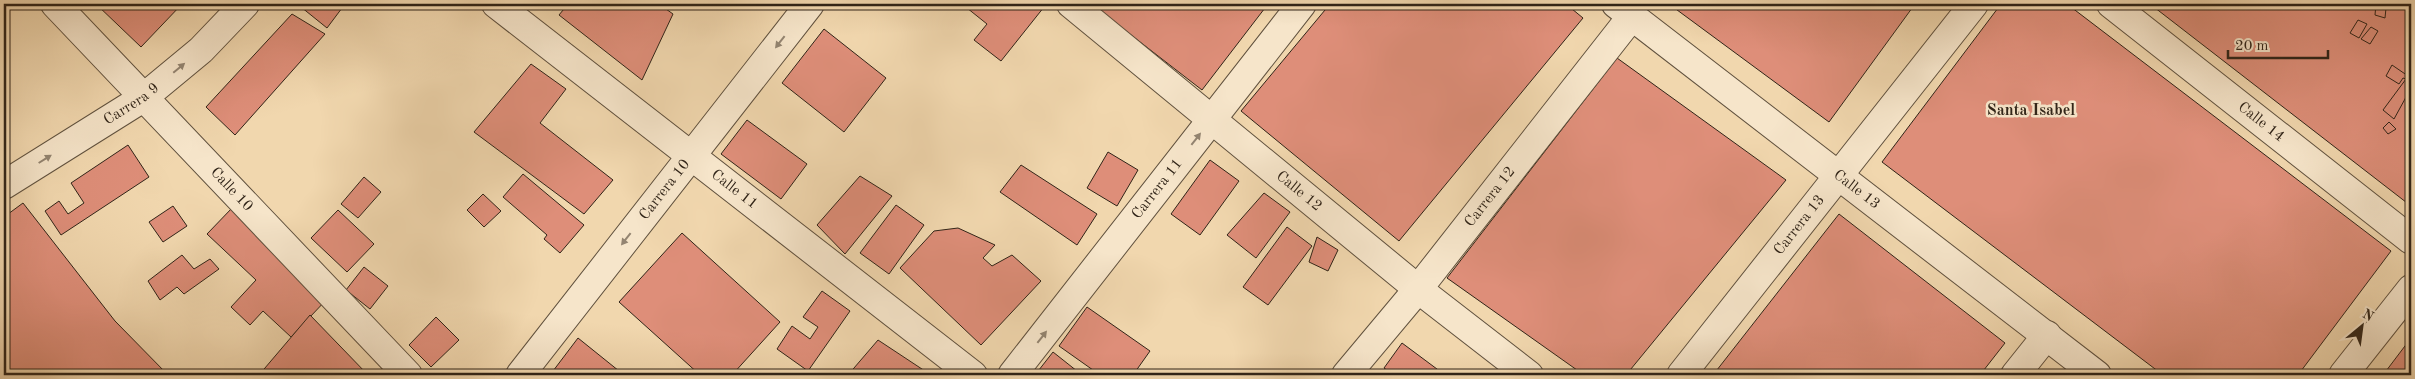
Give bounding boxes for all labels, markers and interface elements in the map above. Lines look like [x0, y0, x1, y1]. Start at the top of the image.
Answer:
scale bar [2228, 28, 2328, 60]
one-way arrow [774, 35, 785, 48]
text: 20 m [2235, 39, 2269, 54]
one-way arrow [173, 62, 185, 74]
street label: Carrera 9 [101, 80, 162, 128]
street label: Calle 14 [2235, 99, 2287, 145]
district label: Santa Isabel [1987, 103, 2075, 119]
one-way arrow [1190, 133, 1201, 146]
one-way arrow [39, 154, 52, 164]
street label: Carrera 11 [1129, 156, 1185, 222]
street label: Carrera 10 [637, 157, 693, 223]
street label: Carrera 12 [1462, 164, 1518, 230]
street label: Calle 10 [207, 165, 256, 214]
street label: Calle 11 [708, 167, 760, 212]
street label: Calle 13 [1831, 167, 1883, 212]
street label: Calle 12 [1273, 168, 1325, 214]
street label: Carrera 13 [1771, 192, 1828, 258]
one-way arrow [620, 232, 631, 245]
north arrow [2338, 302, 2388, 352]
text: N [2360, 307, 2376, 324]
one-way arrow [1037, 331, 1048, 344]

